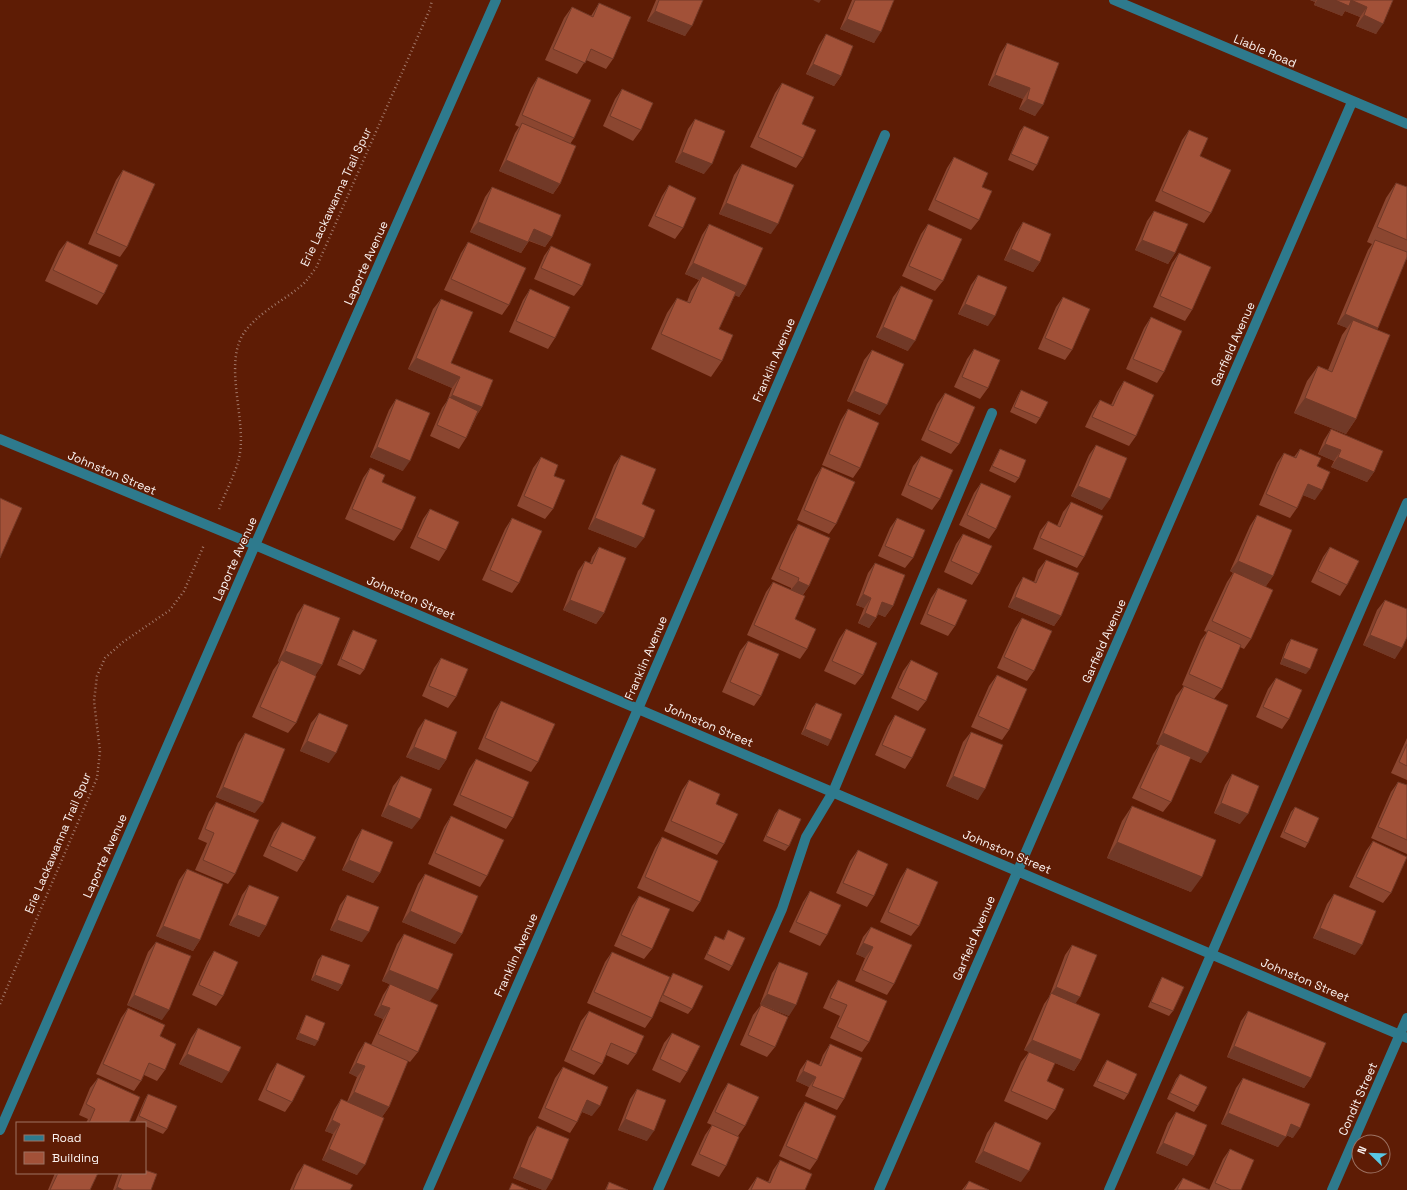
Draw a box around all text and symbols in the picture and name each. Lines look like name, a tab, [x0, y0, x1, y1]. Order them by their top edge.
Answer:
street label: Liable Road	[1231, 31, 1299, 71]
street label: Erie Lackawanna Trail Spur	[297, 124, 376, 269]
street label: Laporte Avenue	[340, 218, 392, 308]
street label: Garfield Avenue	[1207, 299, 1259, 389]
street label: Franklin Avenue	[749, 315, 799, 405]
street label: Johnston Street	[65, 447, 159, 499]
street label: Laporte Avenue	[209, 514, 261, 604]
street label: Johnston Street	[364, 572, 458, 624]
street label: Garfield Avenue	[1078, 596, 1130, 686]
street label: Franklin Avenue	[621, 613, 671, 703]
street label: Johnston Street	[662, 699, 756, 751]
street label: Erie Lackawanna Trail Spur	[21, 769, 95, 916]
street label: Laporte Avenue	[79, 811, 131, 901]
street label: Johnston Street	[960, 826, 1054, 878]
street label: Garfield Avenue	[949, 893, 999, 983]
street label: Franklin Avenue	[490, 911, 542, 999]
street label: Johnston Street	[1258, 954, 1352, 1006]
street label: Condit Street	[1335, 1060, 1381, 1138]
legend	[16, 1122, 146, 1174]
text: Road	[52, 1130, 81, 1146]
north arrow	[1351, 1134, 1391, 1174]
text: N	[1354, 1144, 1370, 1156]
text: Building	[52, 1150, 99, 1166]

